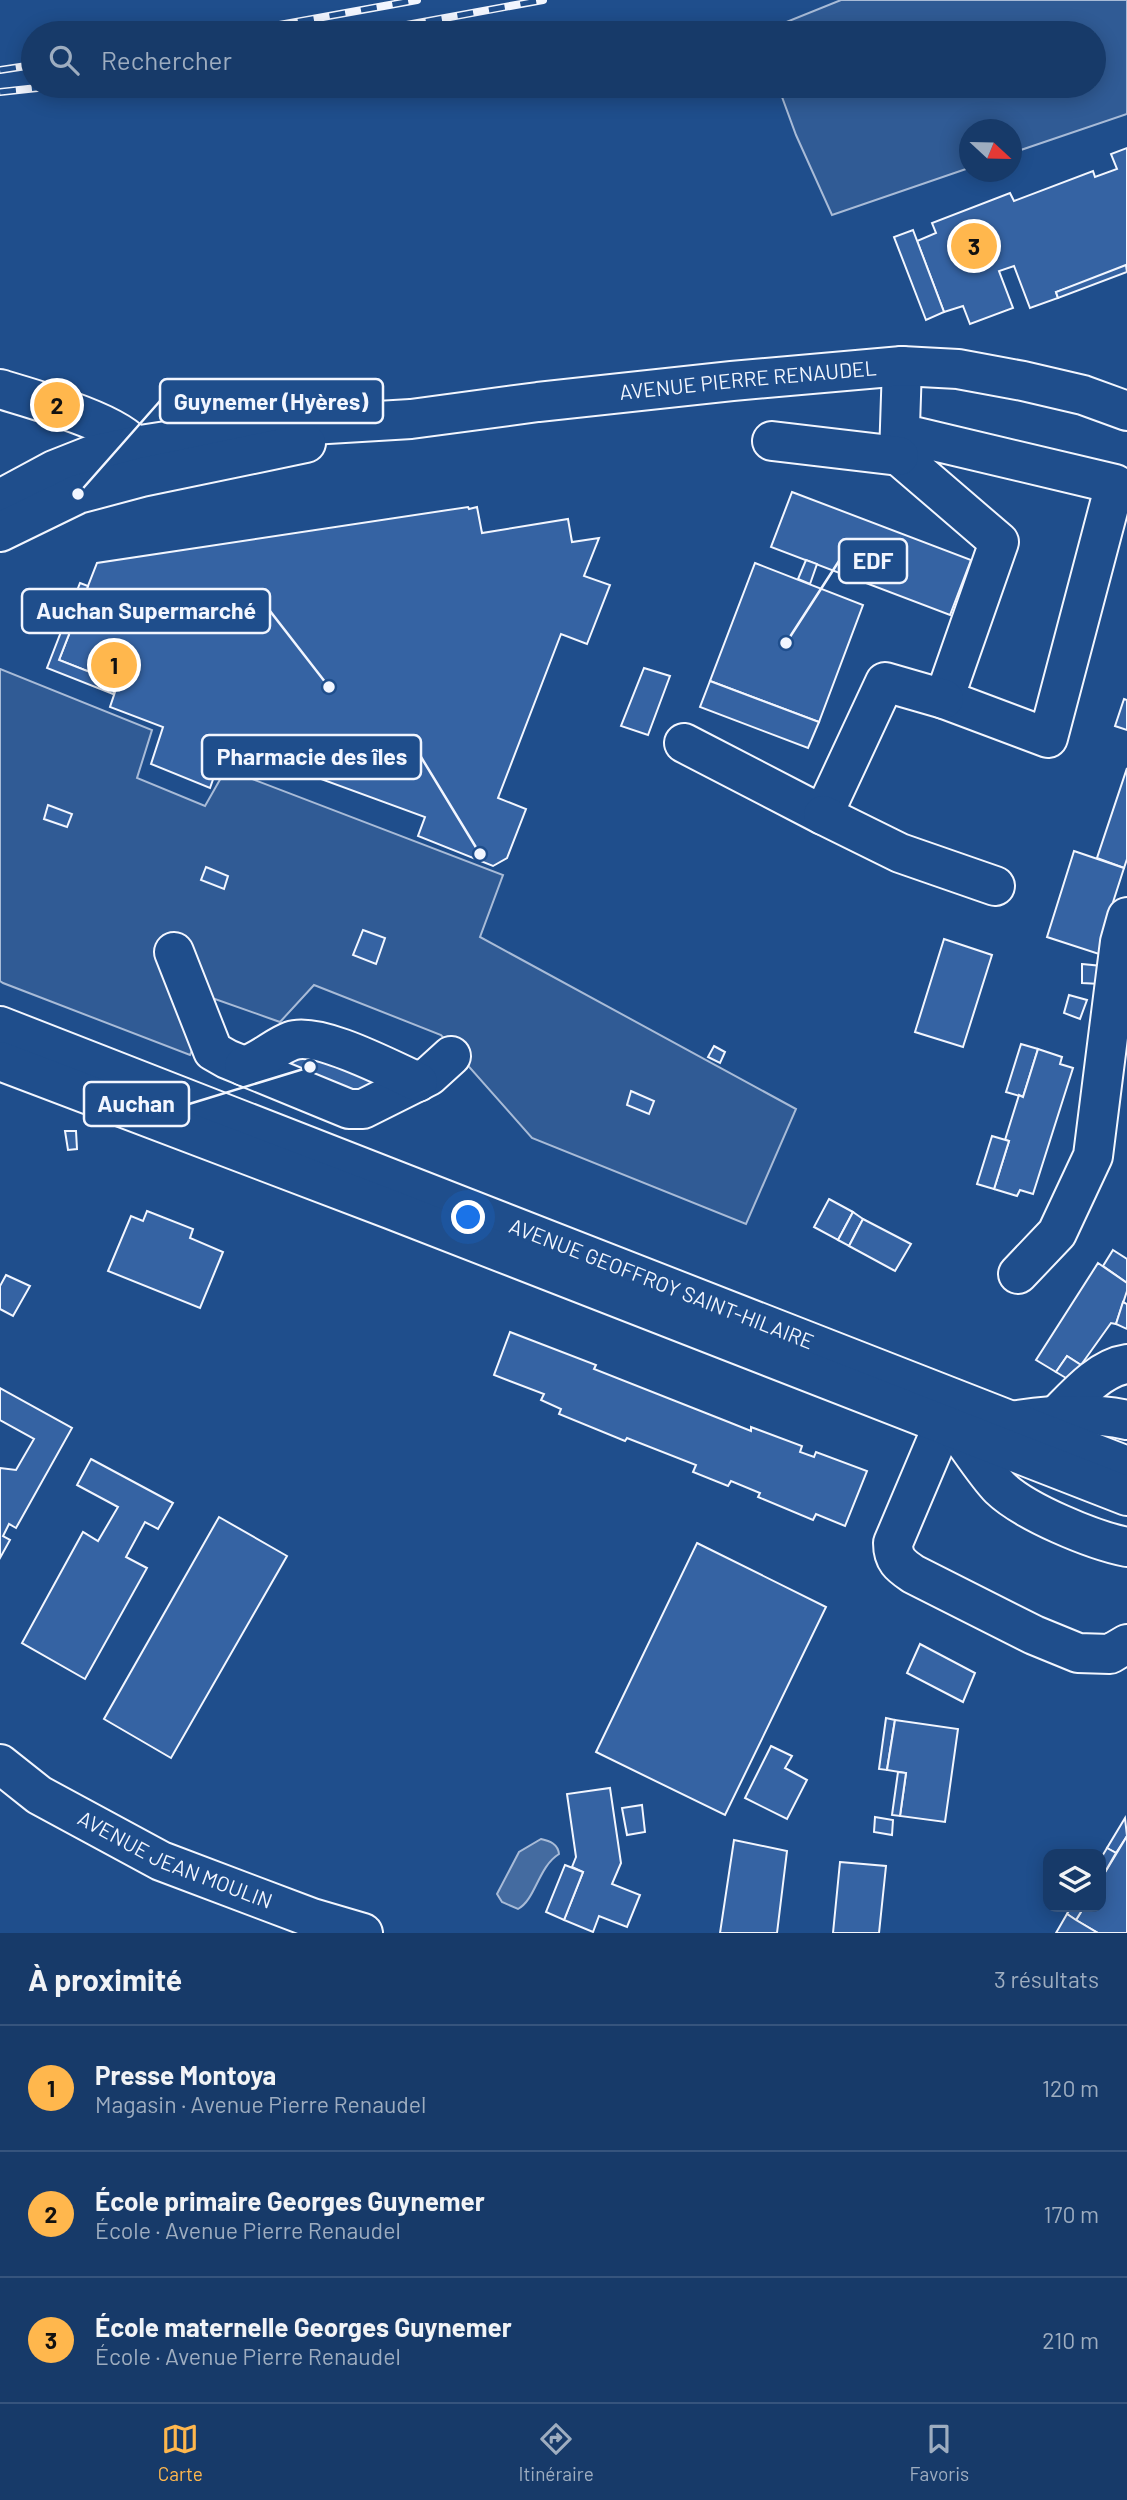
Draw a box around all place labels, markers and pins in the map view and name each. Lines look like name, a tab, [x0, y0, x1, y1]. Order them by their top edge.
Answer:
pin: 3	[951, 220, 997, 272]
pin: 2	[34, 379, 80, 431]
callout: Guynemer (Hyères)	[160, 379, 383, 423]
callout: EDF	[839, 539, 907, 583]
callout: Auchan Supermarché	[22, 589, 270, 633]
pin: 1	[91, 639, 137, 691]
callout: Pharmacie des îles	[202, 735, 421, 779]
callout: Auchan	[84, 1082, 189, 1126]

